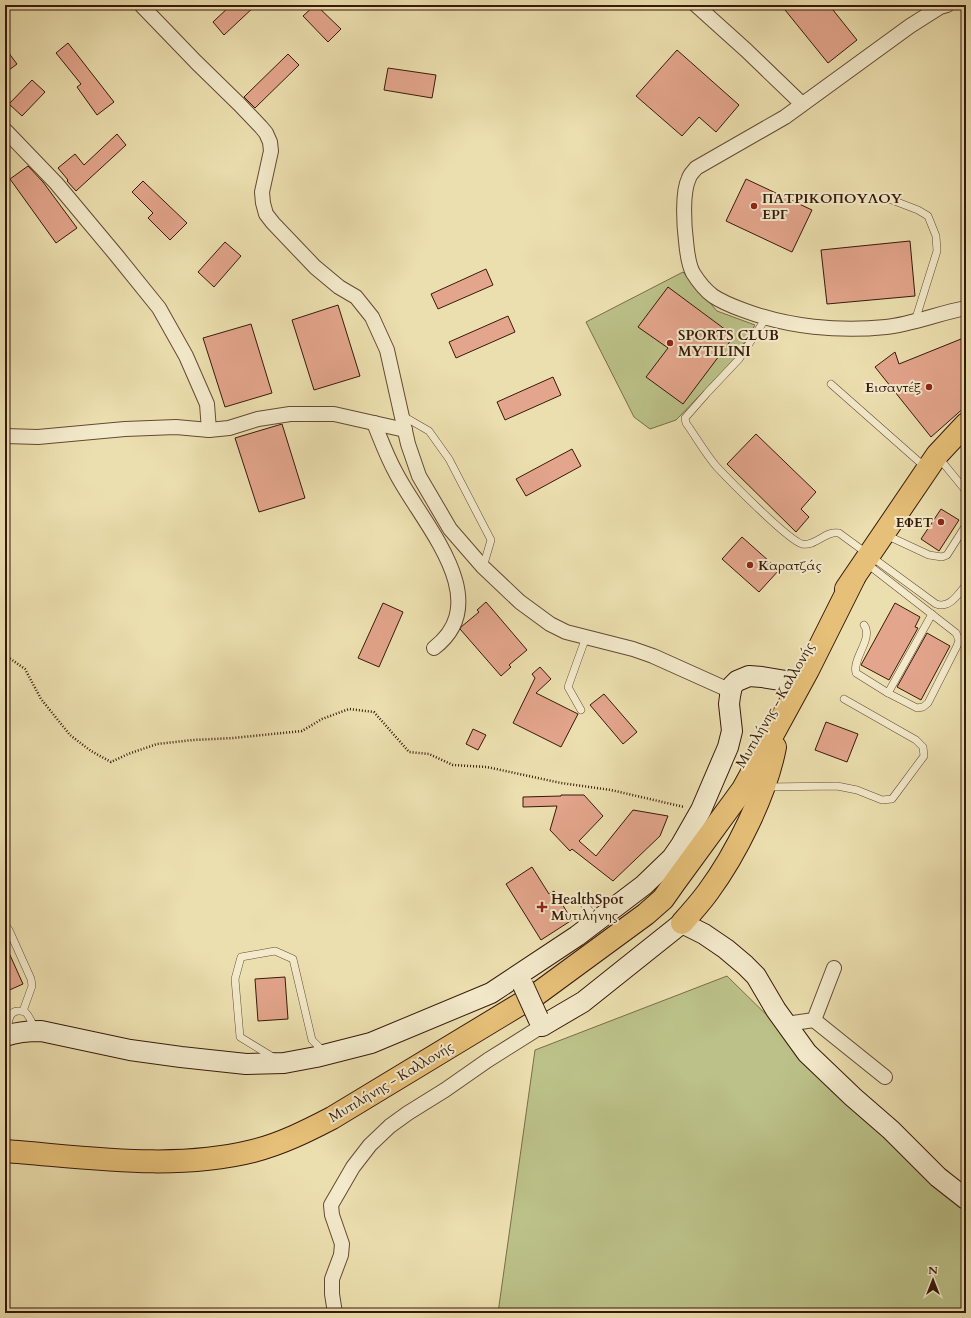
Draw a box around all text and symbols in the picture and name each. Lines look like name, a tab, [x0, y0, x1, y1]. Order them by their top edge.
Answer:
place label: ΠΑΤΡΙΚΟΠΟΥΛΟΥ ΕΡΓ	[762, 189, 903, 224]
marker: ΠΑΤΡΙΚΟΠΟΥΛΟΥ ΕΡΓ	[749, 201, 759, 211]
place label: SPORTS CLUB MYTILINI	[678, 326, 779, 361]
marker: SPORTS CLUB MYTILINI	[665, 338, 675, 348]
place label: Εισαντέξ	[865, 378, 921, 397]
marker: Εισαντέξ	[924, 382, 934, 392]
place label: ΕΦΕΤ	[895, 513, 933, 532]
marker: ΕΦΕΤ	[936, 517, 946, 527]
place label: Καρατζάς	[758, 556, 822, 575]
marker: Καρατζάς	[745, 560, 755, 570]
street label: Μυτιλήνης - Καλλονής	[731, 639, 819, 771]
place label: HealthSpot Μυτιλήνης	[551, 890, 624, 925]
marker: HealthSpot Μυτιλήνης	[536, 901, 548, 913]
street label: Μυτιλήνης - Καλλονής	[325, 1037, 457, 1127]
north arrow	[913, 1260, 953, 1300]
text: N	[928, 1263, 938, 1278]

